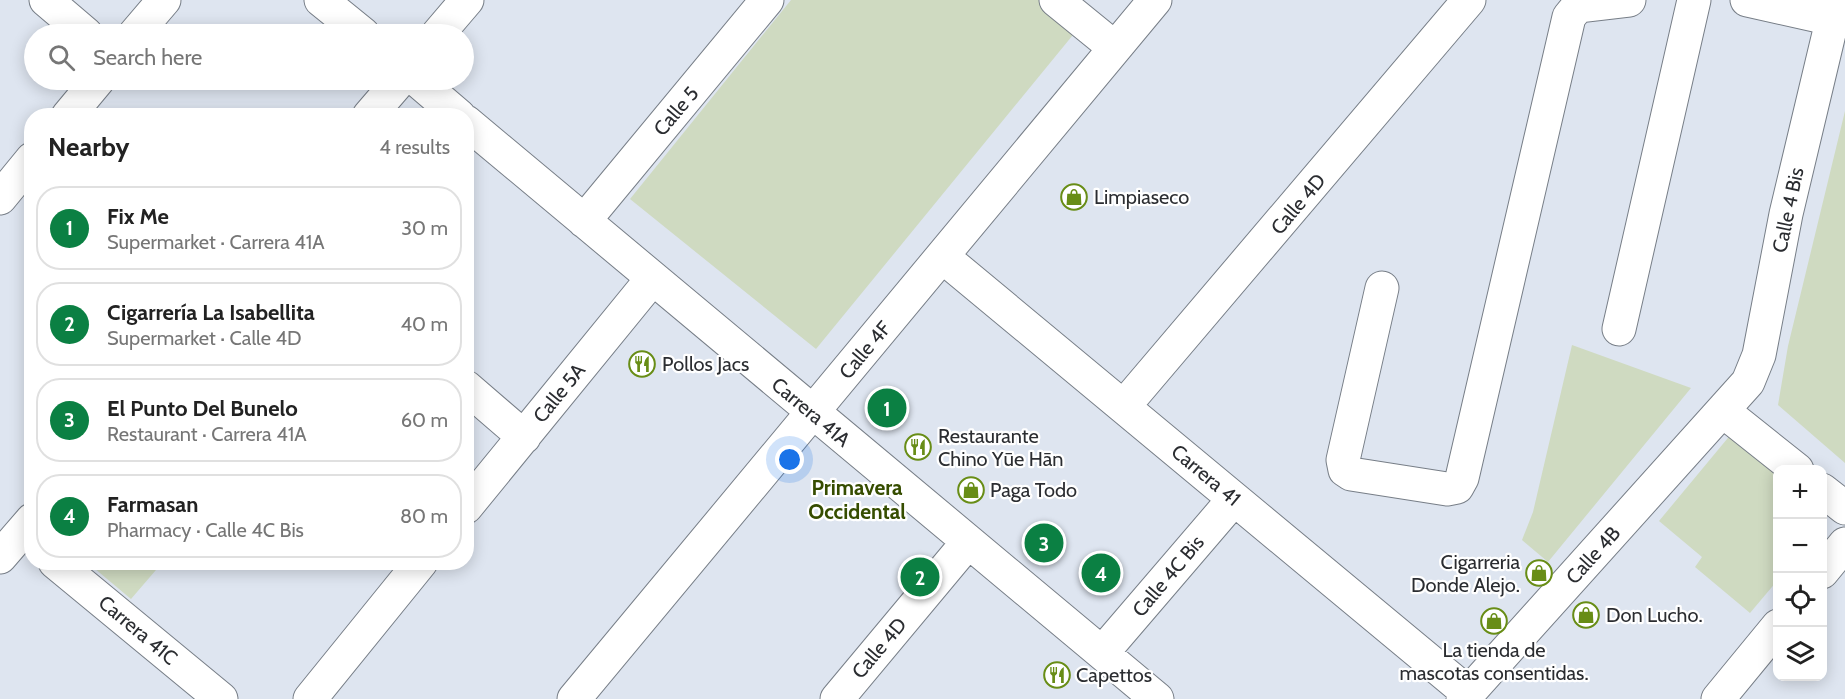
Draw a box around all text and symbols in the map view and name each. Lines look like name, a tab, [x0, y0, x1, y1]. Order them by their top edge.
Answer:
search box	[24, 24, 474, 90]
icon: search	[45, 41, 78, 74]
text: Search here	[93, 44, 202, 71]
street label: Calle 5	[649, 82, 703, 140]
text: Nearby	[48, 131, 129, 163]
text: 4 results	[379, 135, 450, 159]
street label: Calle 4 Bis	[1767, 165, 1809, 255]
street label: Calle 4D	[1266, 169, 1330, 239]
shop icon: Limpiaseco	[1059, 182, 1089, 212]
place label: Limpiaseco	[1094, 185, 1189, 209]
text: Fix Me	[107, 203, 169, 230]
text: 1	[66, 216, 73, 240]
text: 30 m	[401, 216, 448, 240]
text: Supermarket · Carrera 41A	[107, 230, 325, 254]
text: Cigarrería La Isabellita	[107, 299, 315, 326]
text: 2	[64, 312, 75, 336]
text: 40 m	[400, 312, 448, 336]
street label: Calle 4F	[834, 316, 896, 384]
text: Supermarket · Calle 4D	[107, 326, 302, 350]
restaurant icon: Pollos Jacs	[627, 349, 657, 379]
place label: Pollos Jacs	[662, 352, 749, 376]
street label: Calle 5A	[528, 358, 591, 427]
street label: Carrera 41A	[767, 372, 856, 452]
pin: 1	[868, 386, 906, 430]
text: El Punto Del Bunelo	[107, 395, 298, 422]
text: 3	[64, 408, 75, 432]
text: 60 m	[401, 408, 448, 432]
text: Restaurant · Carrera 41A	[107, 422, 307, 446]
place label: Restaurante Chino Yūe Hān	[938, 424, 1064, 471]
restaurant icon: Restaurante Chino Yūe Hān	[903, 432, 933, 462]
street label: Carrera 41	[1167, 439, 1245, 511]
your location	[775, 445, 804, 474]
map controls	[1773, 465, 1827, 681]
button: +	[1773, 465, 1827, 519]
district label: Primavera Occidental	[808, 475, 906, 524]
shop icon: Paga Todo	[956, 475, 986, 505]
place label: Paga Todo	[990, 478, 1077, 502]
text: Farmasan	[107, 491, 198, 518]
text: 4	[63, 504, 76, 528]
text: 80 m	[400, 504, 448, 528]
text: Pharmacy · Calle 4C Bis	[107, 518, 304, 542]
button: −	[1773, 519, 1827, 573]
pin: 3	[1024, 520, 1064, 566]
street label: Calle 4B	[1561, 521, 1625, 589]
street label: Calle 4C Bis	[1127, 530, 1209, 622]
pin: 4	[1082, 550, 1120, 596]
place label: Cigarreria Donde Alejo.	[1411, 550, 1520, 597]
pin: 2	[900, 554, 940, 600]
shop icon: Cigarreria Donde Alejo.	[1524, 558, 1554, 588]
button: locate	[1773, 573, 1827, 627]
street label: Carrera 41C	[94, 590, 182, 670]
shop icon: Don Lucho.	[1571, 600, 1601, 630]
place label: Don Lucho.	[1606, 603, 1703, 627]
shop icon: La tienda de mascotas consentidas.	[1479, 606, 1509, 636]
street label: Calle 4D	[847, 613, 911, 683]
button: layers	[1773, 627, 1827, 681]
place label: La tienda de mascotas consentidas.	[1399, 638, 1589, 685]
restaurant icon: Capettos	[1042, 660, 1072, 690]
place label: Capettos	[1076, 663, 1152, 687]

